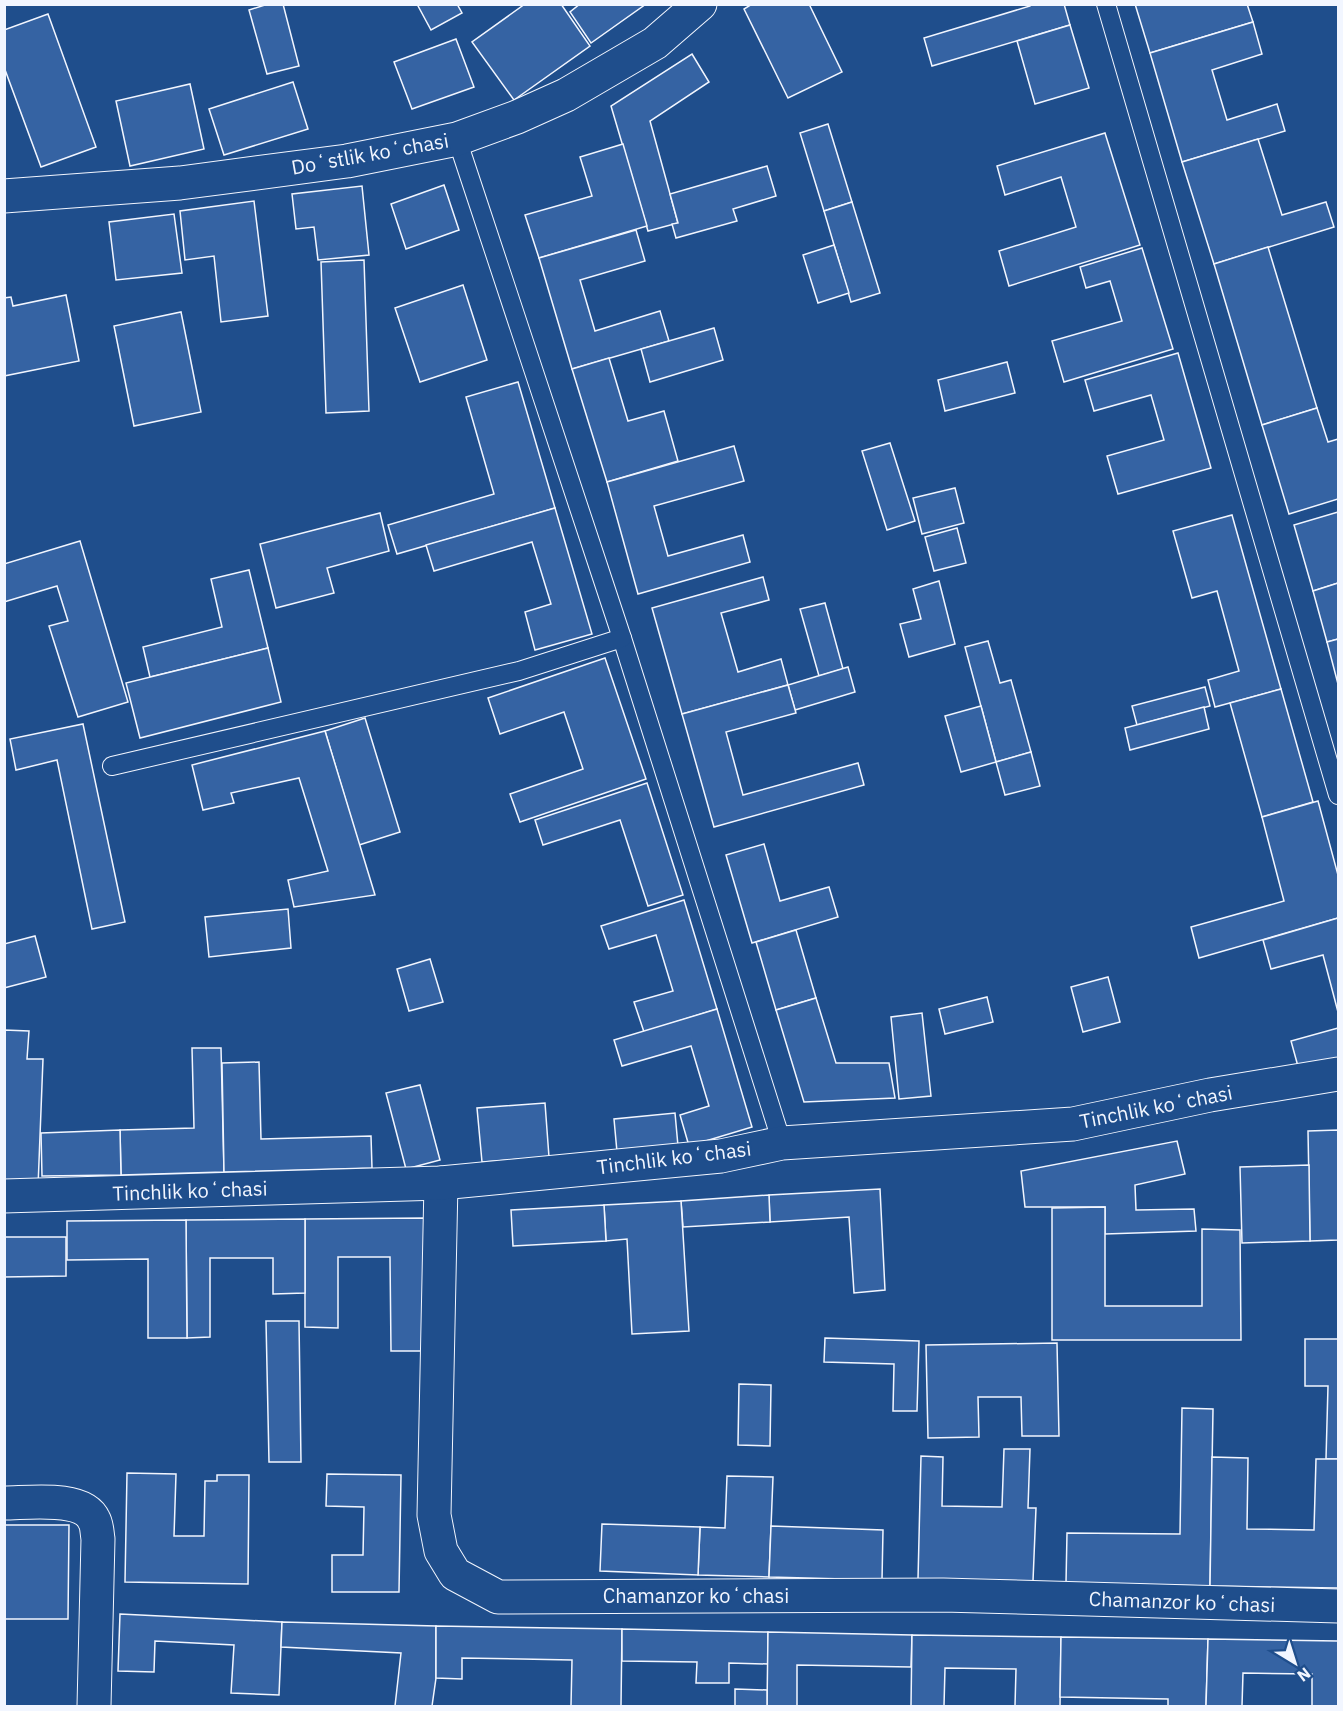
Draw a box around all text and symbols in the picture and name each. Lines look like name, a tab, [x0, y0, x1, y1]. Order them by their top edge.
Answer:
street label: Doʻstlik koʻchasi	[289, 126, 451, 181]
street label: Tinchlik koʻchasi	[1077, 1078, 1235, 1135]
street label: Tinchlik koʻchasi	[595, 1135, 753, 1180]
street label: Tinchlik koʻchasi	[112, 1174, 268, 1207]
street label: Chamanzor koʻchasi	[603, 1582, 789, 1609]
street label: Chamanzor koʻchasi	[1088, 1585, 1276, 1618]
north arrow	[1265, 1633, 1325, 1693]
text: N	[1294, 1663, 1315, 1686]

